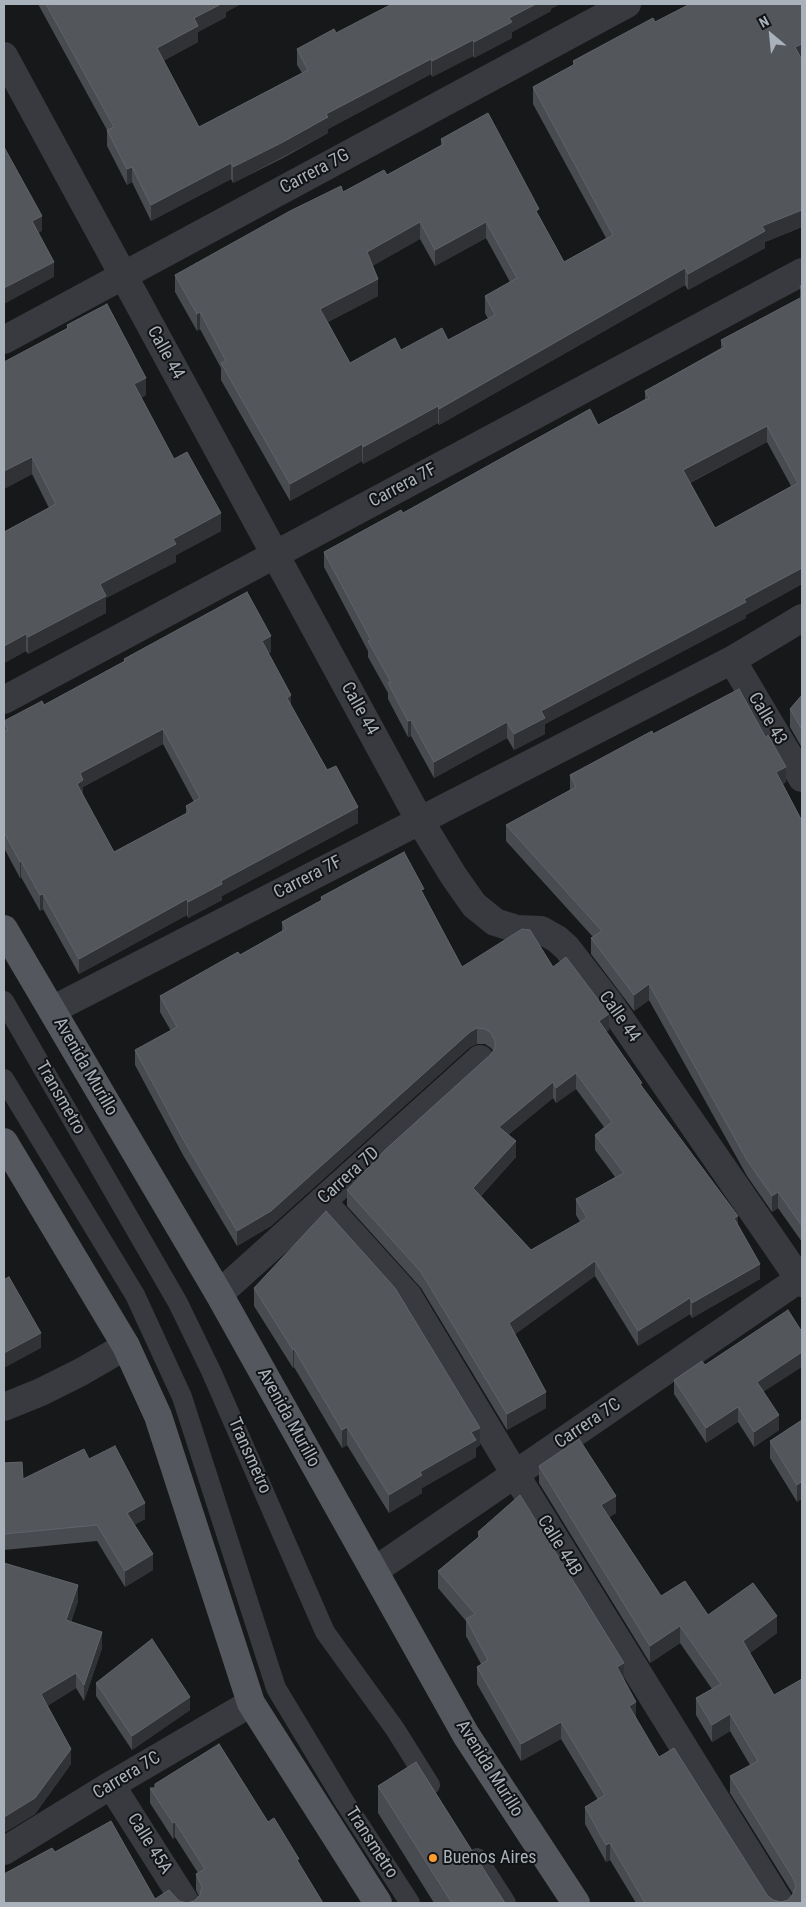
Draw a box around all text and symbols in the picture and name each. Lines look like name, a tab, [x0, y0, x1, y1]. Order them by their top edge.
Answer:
north arrow	[746, 10, 796, 60]
text: N	[756, 13, 771, 31]
street label: Carrera 7G	[277, 145, 353, 199]
street label: Calle 44	[142, 323, 188, 383]
street label: Carrera 7F	[365, 459, 441, 513]
street label: Calle 44	[336, 679, 382, 739]
street label: Calle 43	[743, 689, 791, 749]
street label: Carrera 7F	[270, 852, 346, 904]
street label: Calle 44	[594, 987, 644, 1047]
street label: Avenida Murillo	[48, 1014, 122, 1120]
street label: Transmetro	[30, 1058, 90, 1138]
street label: Carrera 7D	[314, 1143, 384, 1209]
street label: Avenida Murillo	[252, 1365, 324, 1471]
street label: Carrera 7C	[551, 1394, 625, 1454]
street label: Transmetro	[223, 1415, 275, 1497]
street label: Calle 44B	[532, 1512, 586, 1580]
street label: Avenida Murillo	[451, 1717, 527, 1821]
street label: Carrera 7C	[89, 1747, 165, 1805]
street label: Transmetro	[340, 1803, 402, 1883]
street label: Calle 45A	[122, 1810, 176, 1878]
place label: Buenos Aires	[443, 1847, 537, 1869]
marker: Buenos Aires	[427, 1852, 439, 1864]

